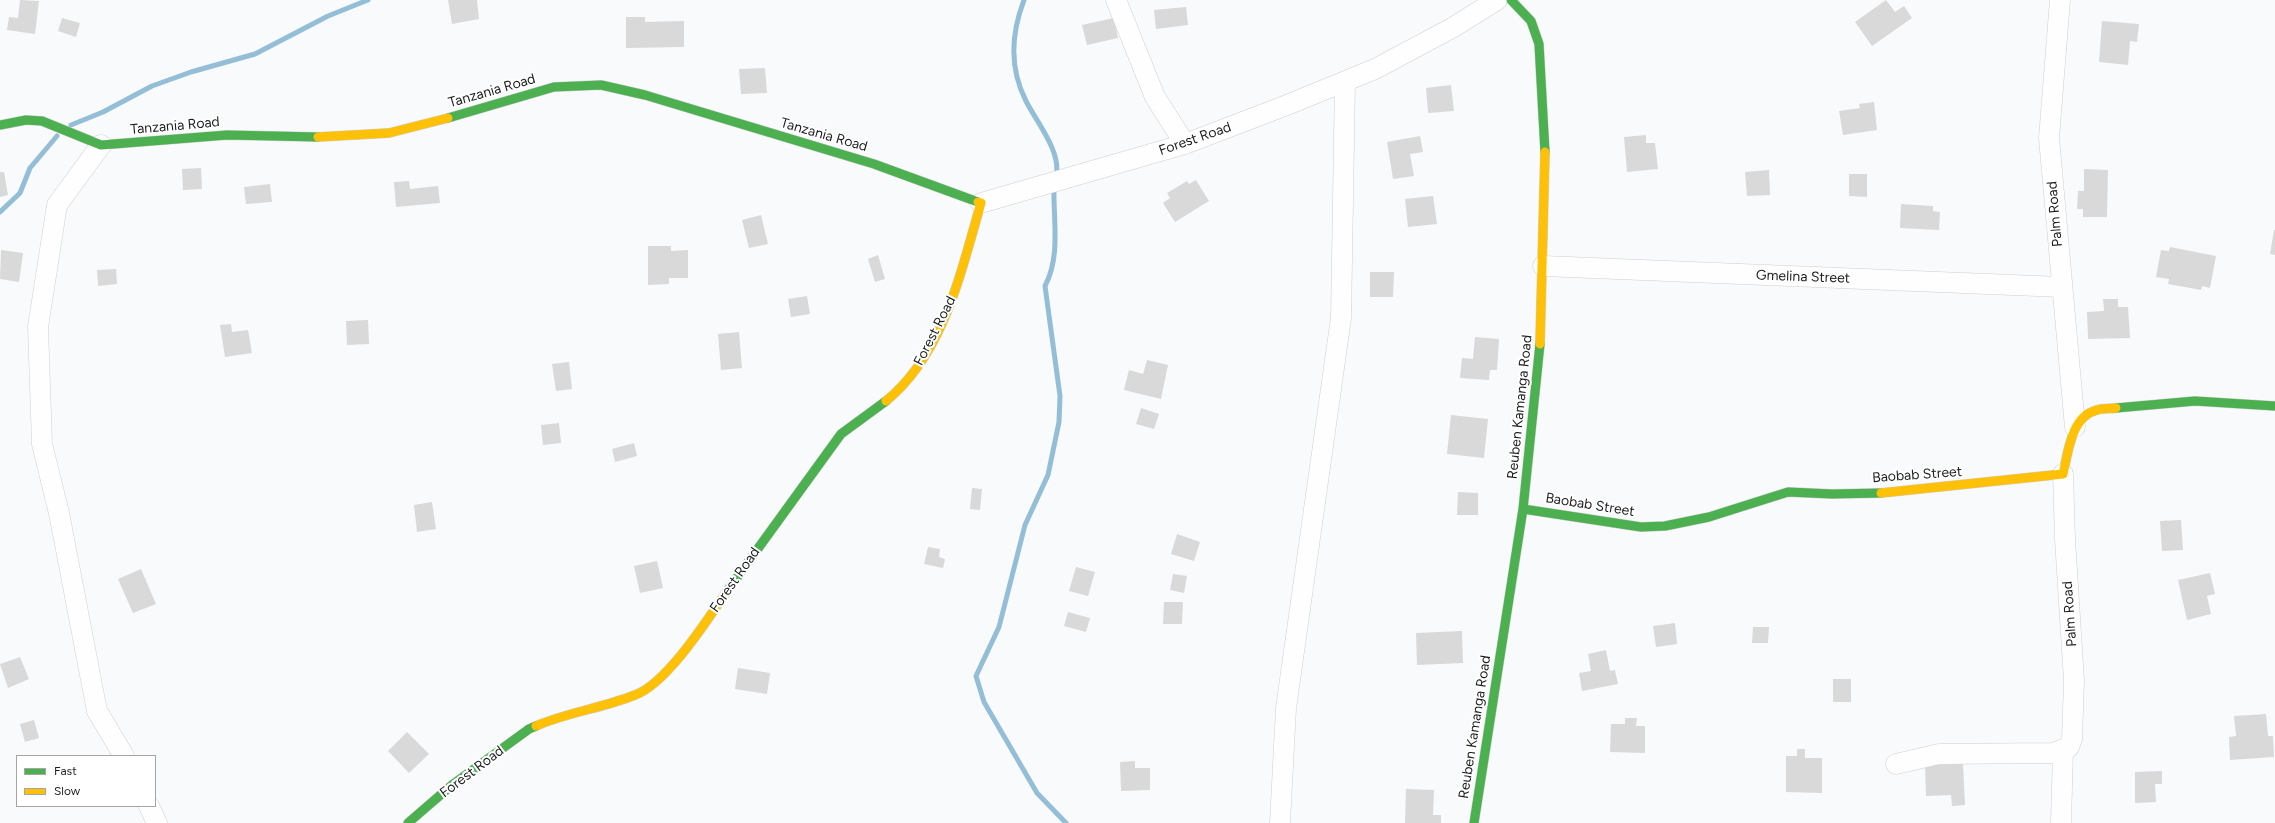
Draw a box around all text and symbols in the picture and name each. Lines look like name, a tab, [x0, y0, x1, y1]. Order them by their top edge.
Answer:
street label: Tanzania Road	[447, 71, 537, 111]
street label: Tanzania Road	[130, 114, 220, 138]
street label: Tanzania Road	[779, 115, 869, 155]
street label: Forest Road	[1157, 119, 1233, 159]
street label: Palm Road	[2044, 181, 2066, 247]
street label: Gmelina Street	[1756, 267, 1850, 287]
street label: Forest Road	[910, 294, 960, 368]
street label: Reuben Kamanga Road	[1504, 334, 1536, 480]
street label: Baobab Street	[1872, 463, 1962, 487]
street label: Baobab Street	[1544, 490, 1636, 520]
street label: Forest Road	[706, 544, 764, 616]
street label: Palm Road	[2059, 581, 2081, 647]
street label: Reuben Kamanga Road	[1455, 654, 1495, 800]
street label: Forest Road	[437, 743, 507, 801]
legend	[16, 755, 156, 807]
text: Fast	[54, 764, 77, 778]
text: Slow	[54, 784, 80, 798]

